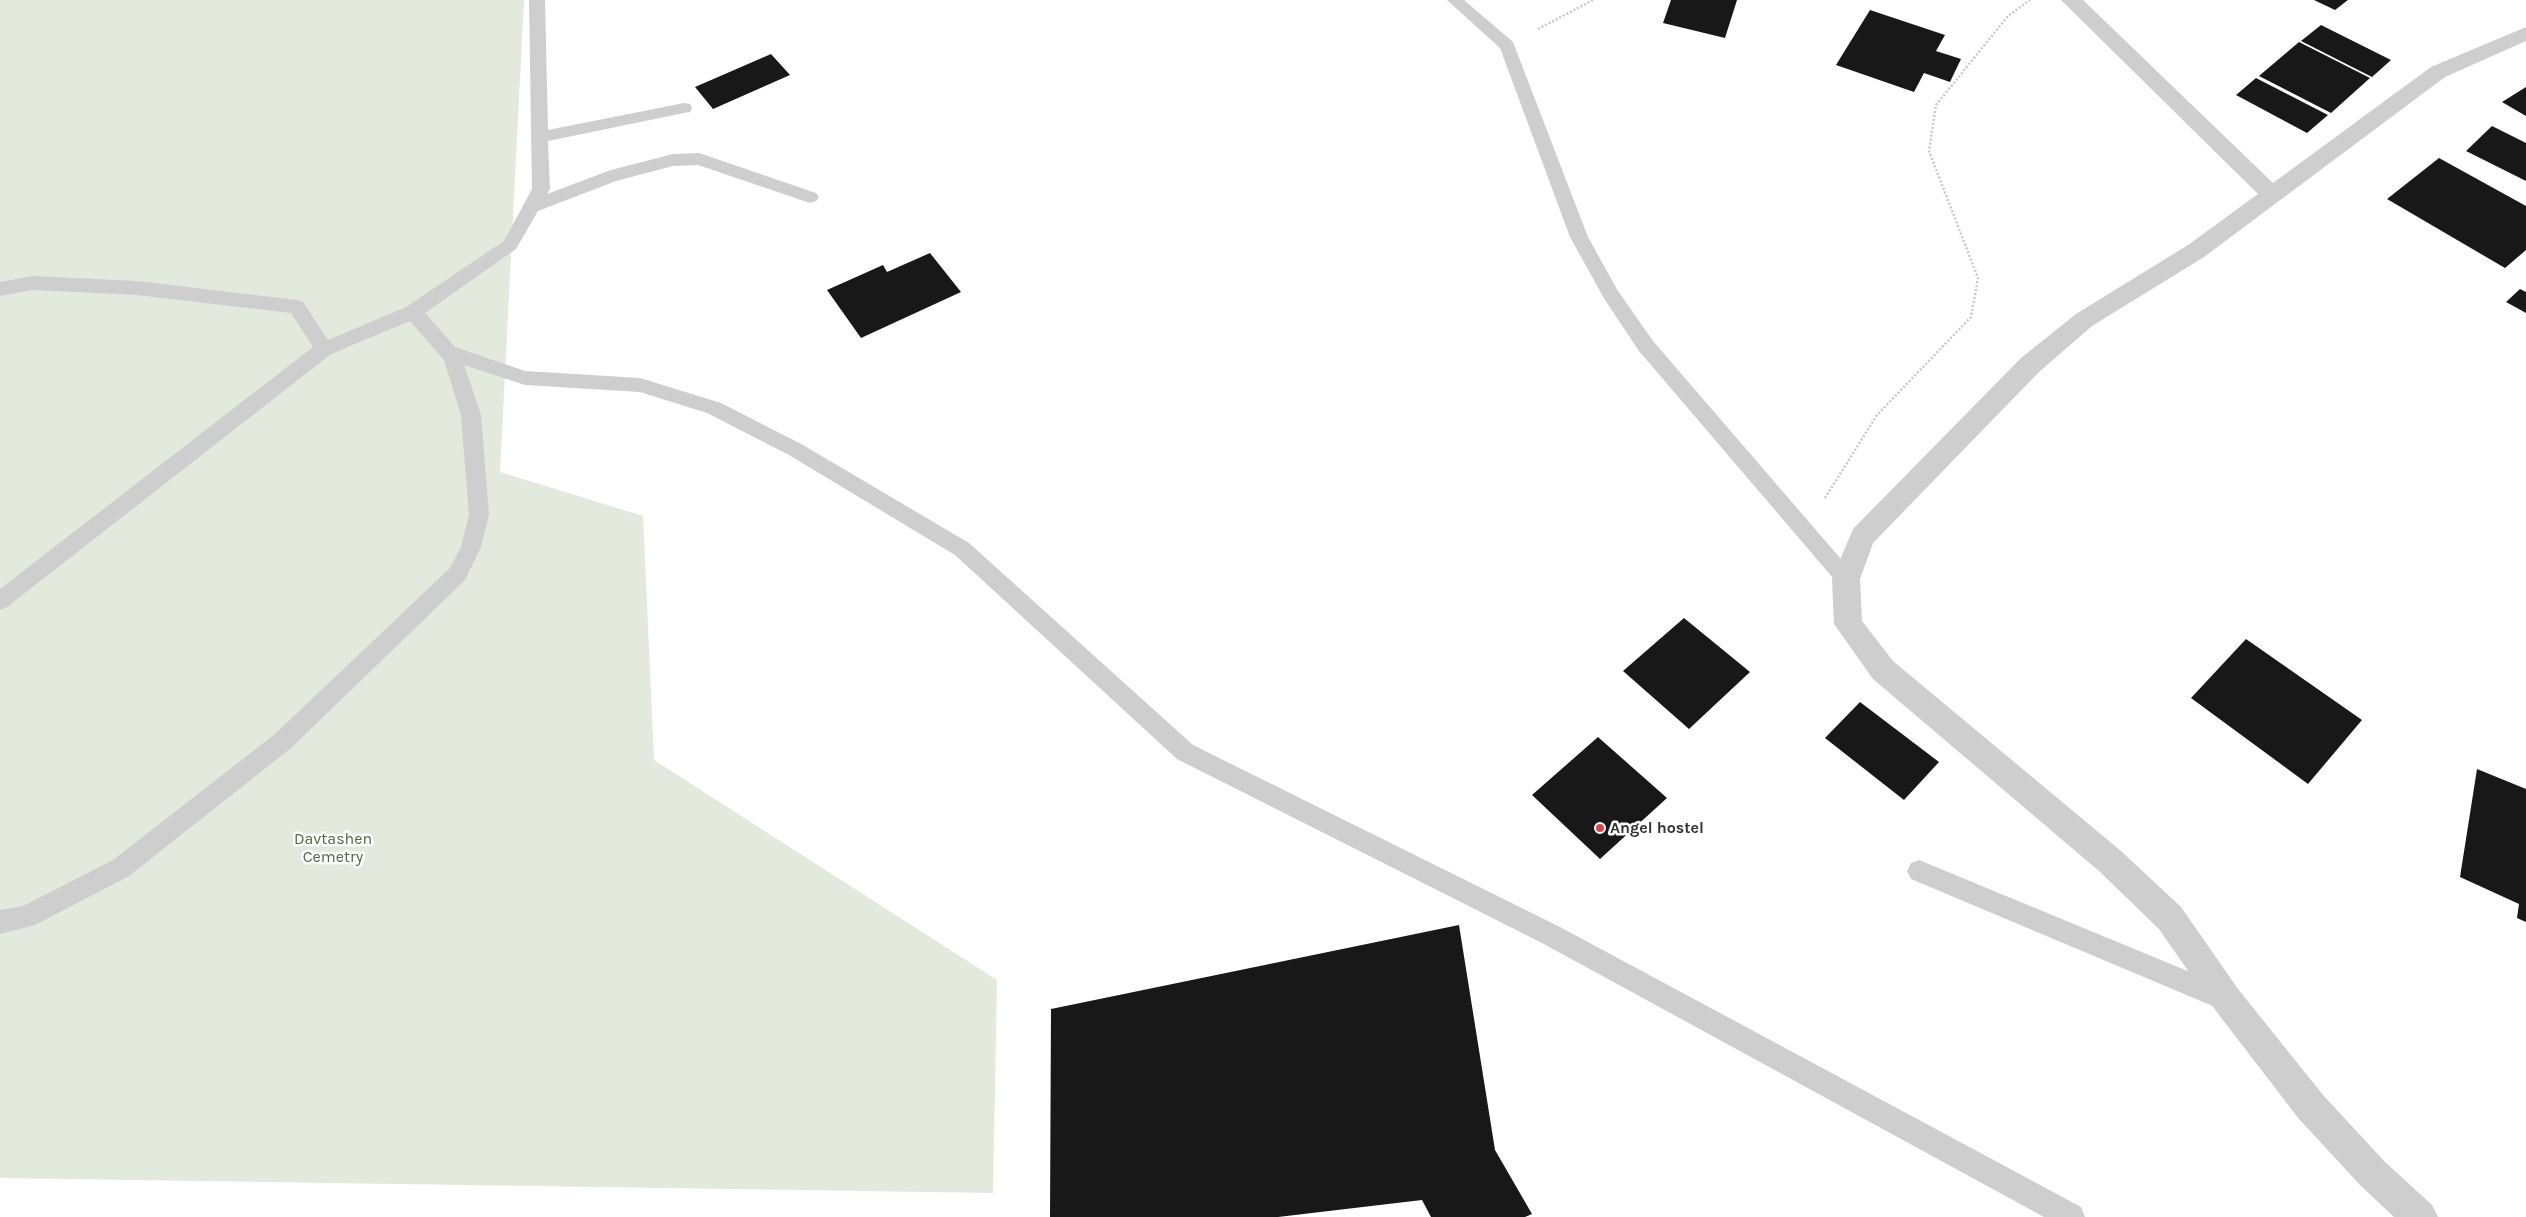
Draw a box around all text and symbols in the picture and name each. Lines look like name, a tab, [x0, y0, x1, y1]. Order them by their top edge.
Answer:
place label: Angel hostel	[1610, 818, 1704, 838]
marker: Angel hostel	[1594, 822, 1606, 834]
park label: Davtashen Cemetry	[294, 829, 372, 867]

